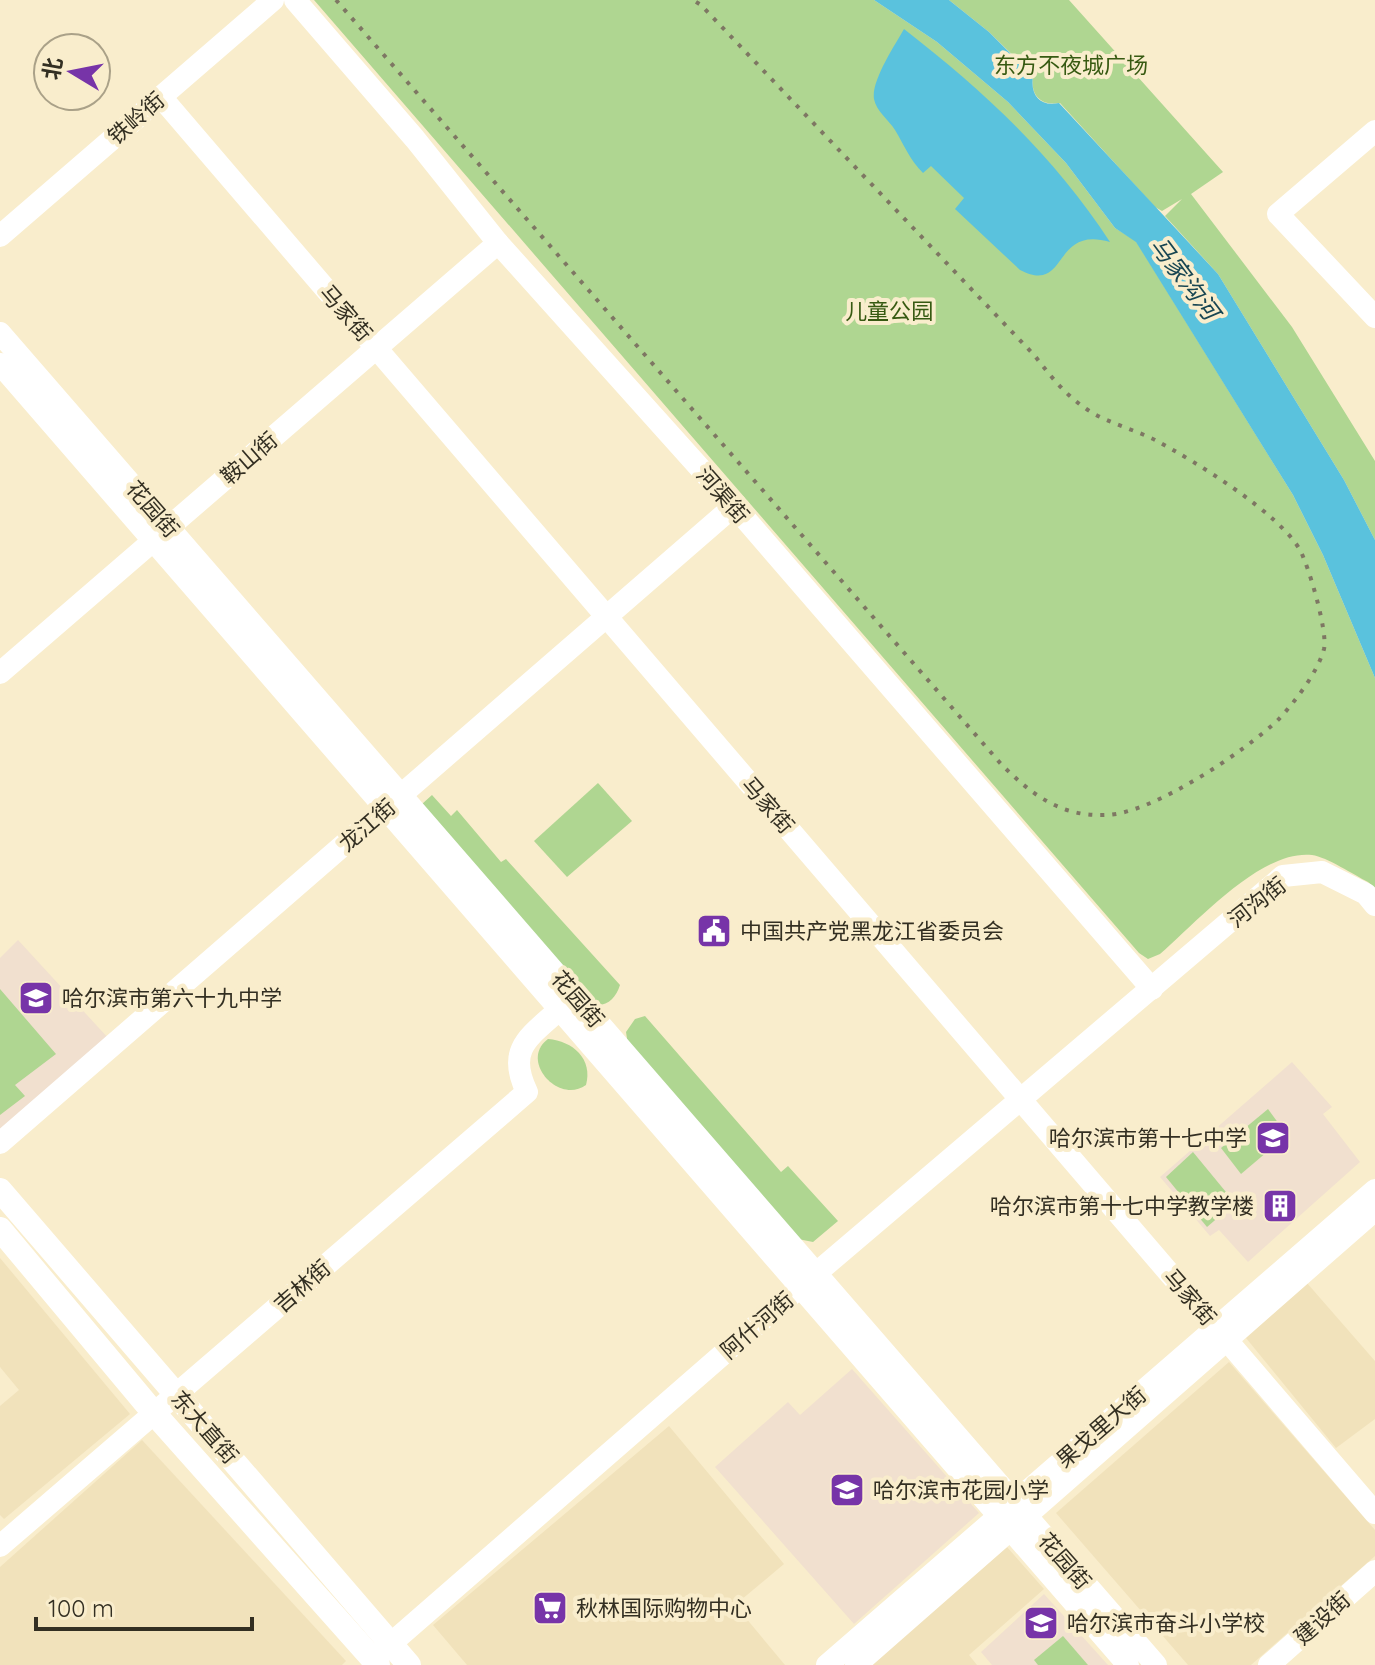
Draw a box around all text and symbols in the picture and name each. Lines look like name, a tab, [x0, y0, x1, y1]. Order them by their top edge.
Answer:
north arrow	[32, 32, 112, 112]
park label: 东方不夜城广场	[994, 51, 1148, 79]
text: 北	[37, 55, 68, 82]
street label: 铁岭街	[102, 86, 170, 150]
water label: 马家沟河	[1144, 231, 1228, 329]
street label: 马家街	[314, 279, 378, 347]
park label: 儿童公园	[845, 297, 933, 325]
street label: 鞍山街	[215, 426, 283, 490]
street label: 河渠街	[691, 461, 755, 529]
street label: 花园街	[121, 475, 185, 543]
street label: 马家街	[736, 771, 800, 839]
street label: 龙江街	[333, 793, 401, 857]
street label: 河沟街	[1222, 871, 1292, 933]
public building icon: 中国共产党黑龙江省委员会	[695, 912, 733, 950]
place label: 中国共产党黑龙江省委员会	[740, 917, 1004, 945]
street label: 花园街	[546, 965, 610, 1033]
school or university icon: 哈尔滨市第六十九中学	[17, 979, 55, 1017]
place label: 哈尔滨市第六十九中学	[62, 984, 282, 1012]
school or university icon: 哈尔滨市第十七中学	[1254, 1119, 1292, 1157]
place label: 哈尔滨市第十七中学	[1049, 1124, 1247, 1152]
building icon: 哈尔滨市第十七中学教学楼	[1261, 1187, 1299, 1225]
place label: 哈尔滨市第十七中学教学楼	[990, 1192, 1254, 1220]
street label: 吉林街	[268, 1254, 336, 1318]
street label: 马家街	[1158, 1263, 1222, 1331]
street label: 阿什河街	[715, 1286, 799, 1364]
street label: 果戈里大街	[1050, 1380, 1152, 1474]
street label: 东大直街	[166, 1385, 244, 1469]
school or university icon: 哈尔滨市花园小学	[828, 1471, 866, 1509]
place label: 哈尔滨市花园小学	[873, 1476, 1049, 1504]
street label: 花园街	[1033, 1527, 1097, 1595]
scale bar	[36, 1581, 252, 1631]
street label: 建设街	[1288, 1586, 1356, 1650]
supermarket icon: 秋林国际购物中心	[531, 1589, 569, 1627]
text: 100 m	[48, 1593, 114, 1623]
place label: 秋林国际购物中心	[576, 1594, 752, 1622]
school or university icon: 哈尔滨市奋斗小学校	[1022, 1604, 1060, 1642]
place label: 哈尔滨市奋斗小学校	[1067, 1609, 1265, 1637]

